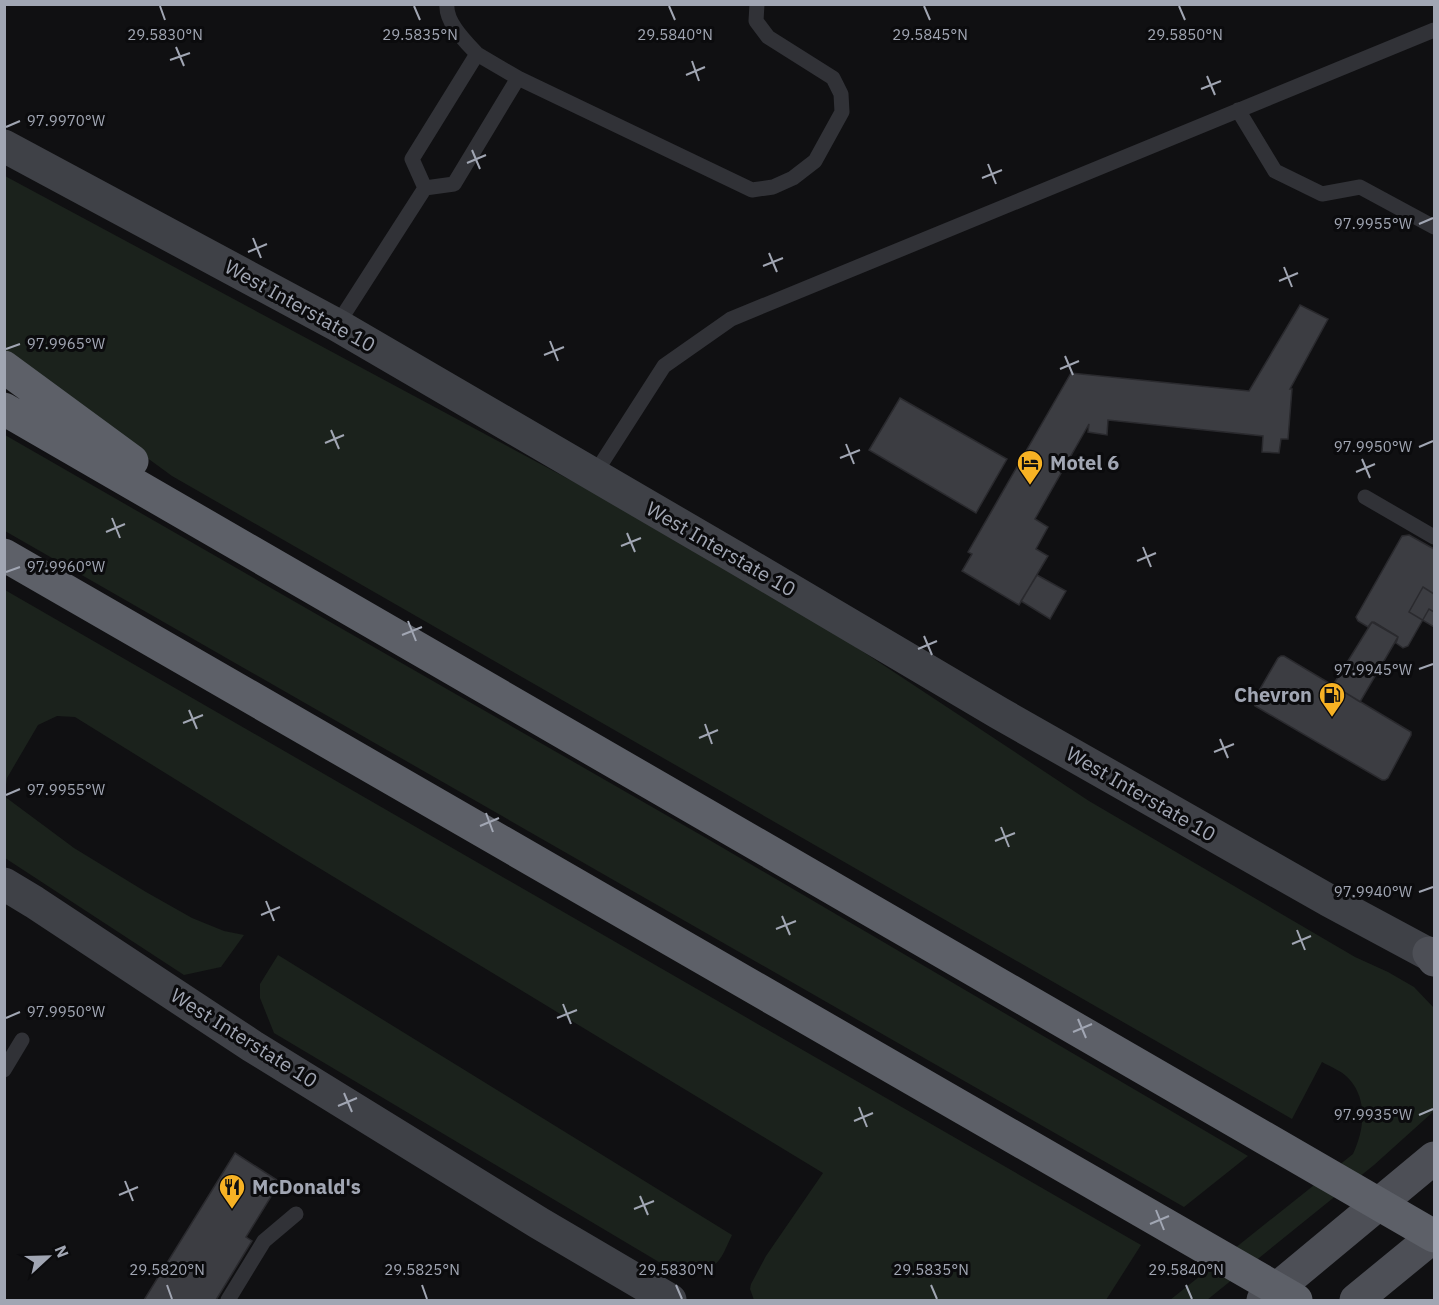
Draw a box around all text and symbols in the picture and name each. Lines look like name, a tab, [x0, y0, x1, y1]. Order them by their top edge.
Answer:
text: 29.5830°N	[127, 25, 203, 44]
text: 29.5835°N	[382, 25, 458, 44]
text: 29.5840°N	[637, 25, 713, 44]
text: 29.5845°N	[892, 25, 968, 44]
text: 29.5850°N	[1147, 25, 1223, 44]
text: 97.9970°W	[27, 111, 106, 130]
text: 97.9955°W	[1334, 214, 1413, 233]
street label: West Interstate 10	[220, 253, 380, 358]
text: 97.9965°W	[27, 334, 106, 353]
text: 97.9950°W	[1334, 437, 1413, 456]
hotel icon: Motel 6	[1015, 448, 1045, 486]
place label: Motel 6	[1050, 449, 1119, 476]
street label: West Interstate 10	[642, 495, 801, 602]
text: 97.9960°W	[27, 557, 106, 576]
text: 97.9945°W	[1334, 660, 1413, 679]
fuel station icon: Chevron	[1317, 680, 1347, 718]
place label: Chevron	[1234, 681, 1312, 708]
street label: West Interstate 10	[1062, 740, 1221, 847]
text: 97.9955°W	[27, 780, 106, 799]
text: 97.9940°W	[1334, 882, 1413, 901]
street label: West Interstate 10	[166, 982, 323, 1094]
text: 97.9950°W	[27, 1002, 106, 1021]
text: 97.9935°W	[1334, 1105, 1413, 1124]
restaurant icon: McDonald's	[217, 1172, 247, 1210]
place label: McDonald's	[252, 1173, 361, 1200]
north arrow	[18, 1227, 78, 1287]
text: N	[50, 1242, 73, 1261]
text: 29.5820°N	[129, 1260, 205, 1279]
text: 29.5825°N	[384, 1260, 460, 1279]
text: 29.5830°N	[638, 1260, 714, 1279]
text: 29.5835°N	[893, 1260, 969, 1279]
text: 29.5840°N	[1148, 1260, 1224, 1279]

